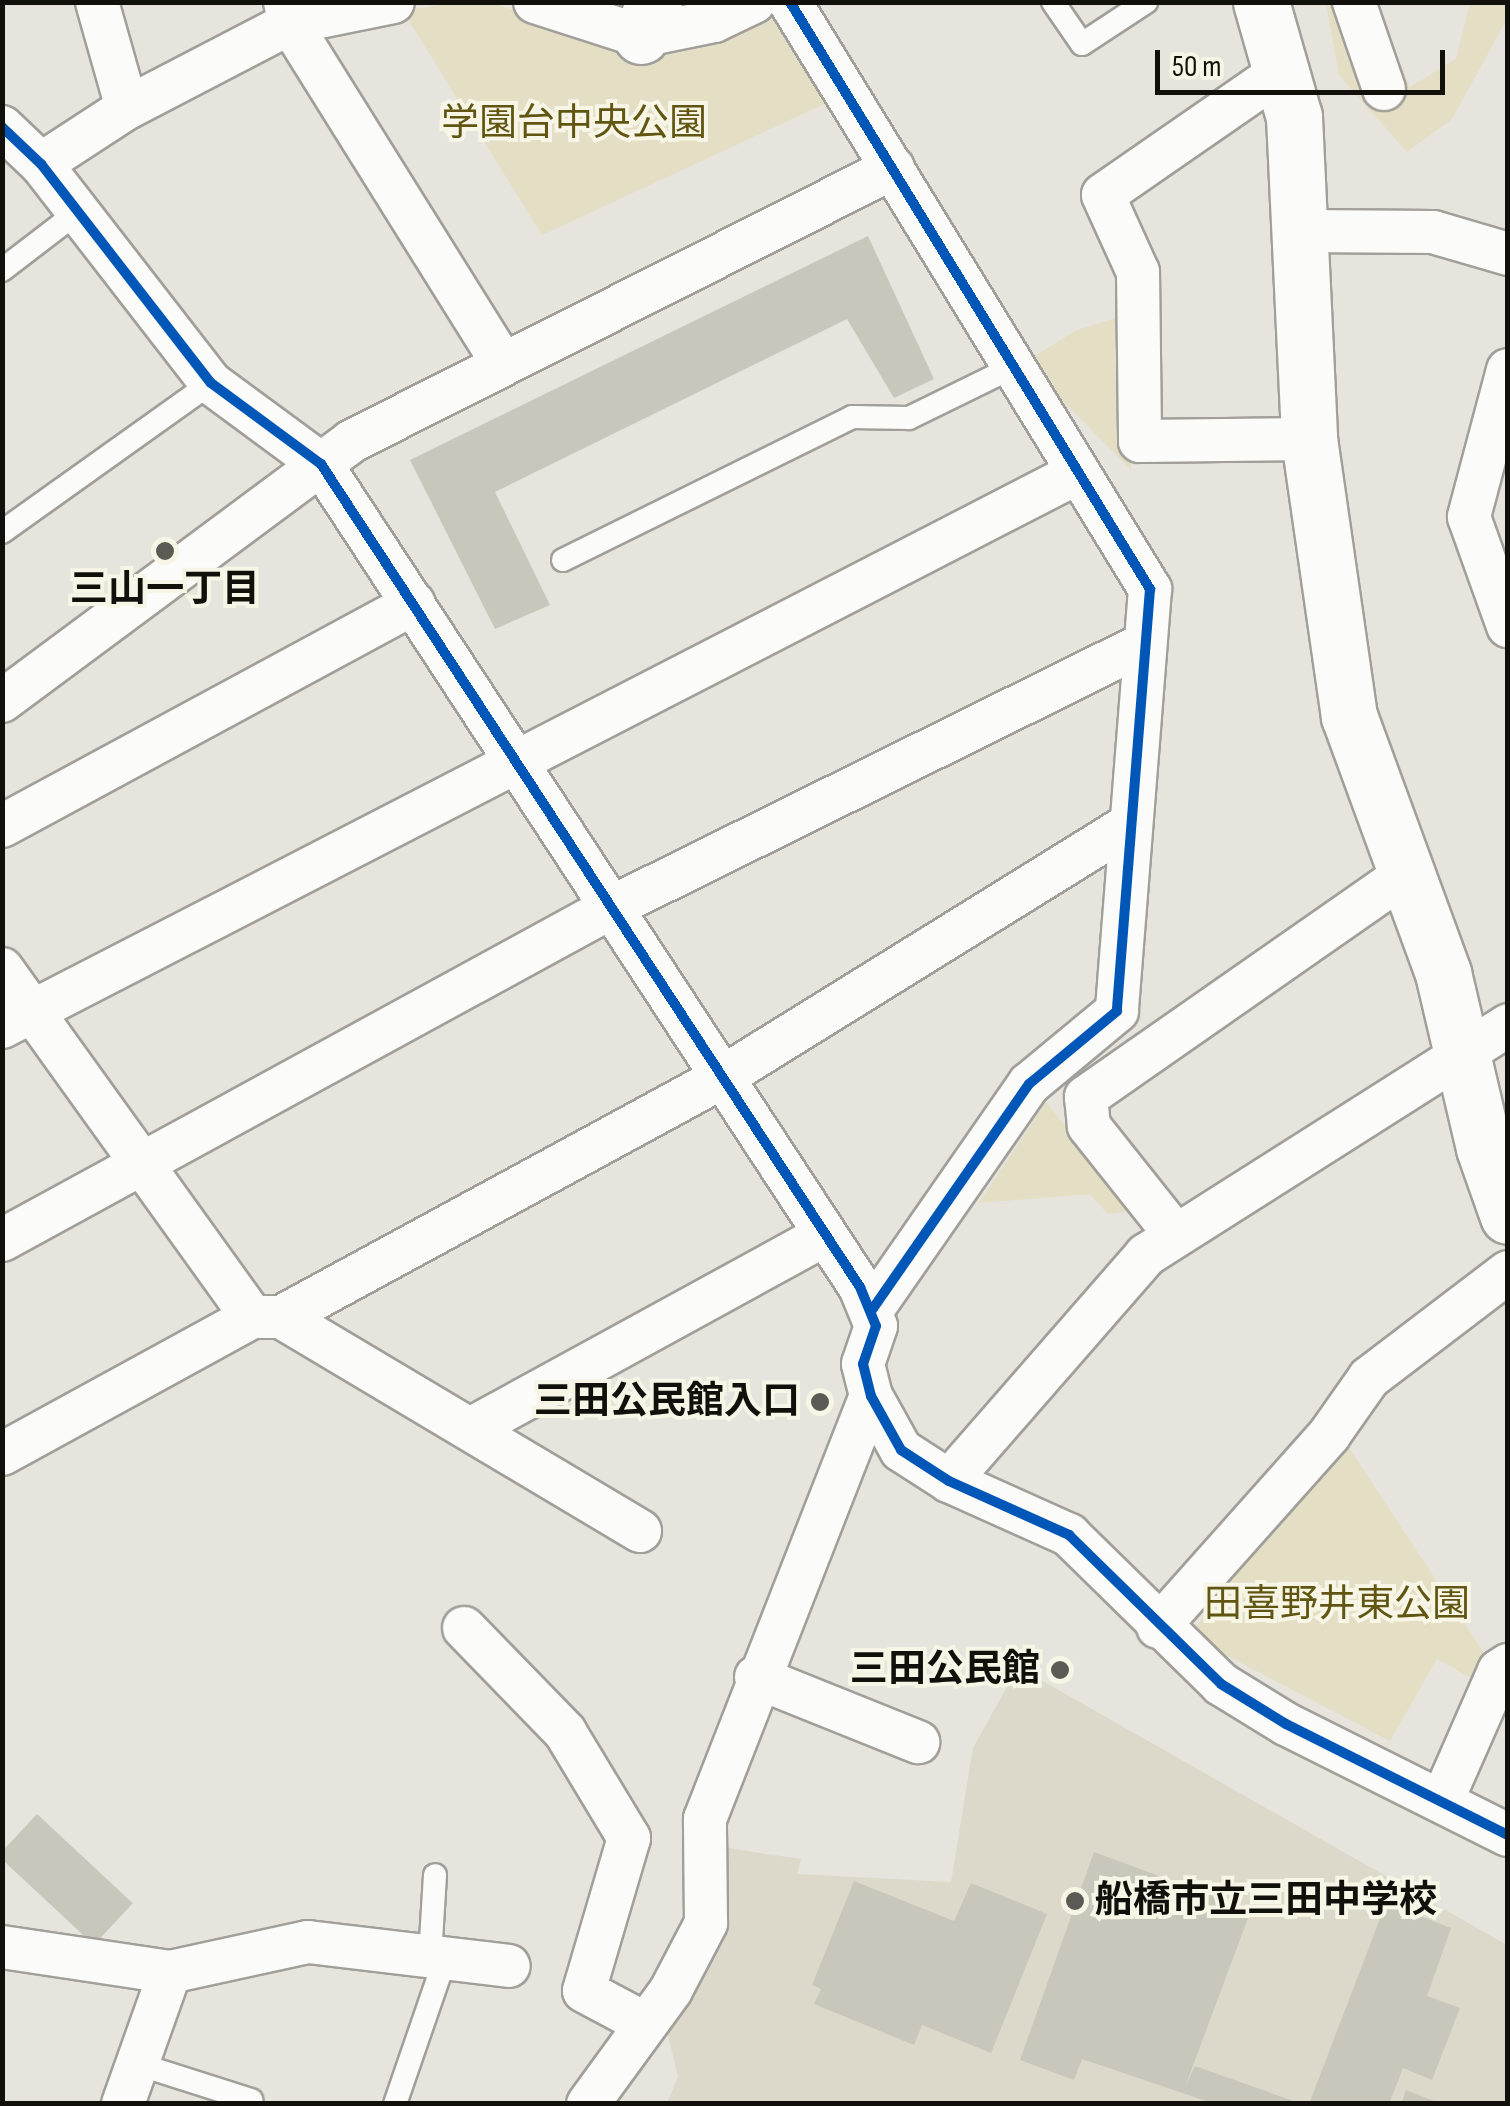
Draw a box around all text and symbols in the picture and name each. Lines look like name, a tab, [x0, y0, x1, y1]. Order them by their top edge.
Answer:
scale bar	[1160, 30, 1450, 92]
text: 50 m	[1172, 49, 1221, 85]
park label: 学園台中央公園	[441, 101, 707, 147]
marker: 三山一丁目	[154, 540, 176, 562]
place label: 三山一丁目	[70, 567, 260, 613]
place label: 三田公民館入口	[534, 1379, 800, 1425]
marker: 三田公民館入口	[809, 1391, 831, 1413]
park label: 田喜野井東公園	[1204, 1582, 1470, 1628]
place label: 三田公民館	[850, 1647, 1040, 1693]
marker: 三田公民館	[1049, 1659, 1071, 1681]
place label: 船橋市立三田中学校	[1095, 1878, 1437, 1924]
marker: 船橋市立三田中学校	[1064, 1890, 1086, 1912]

